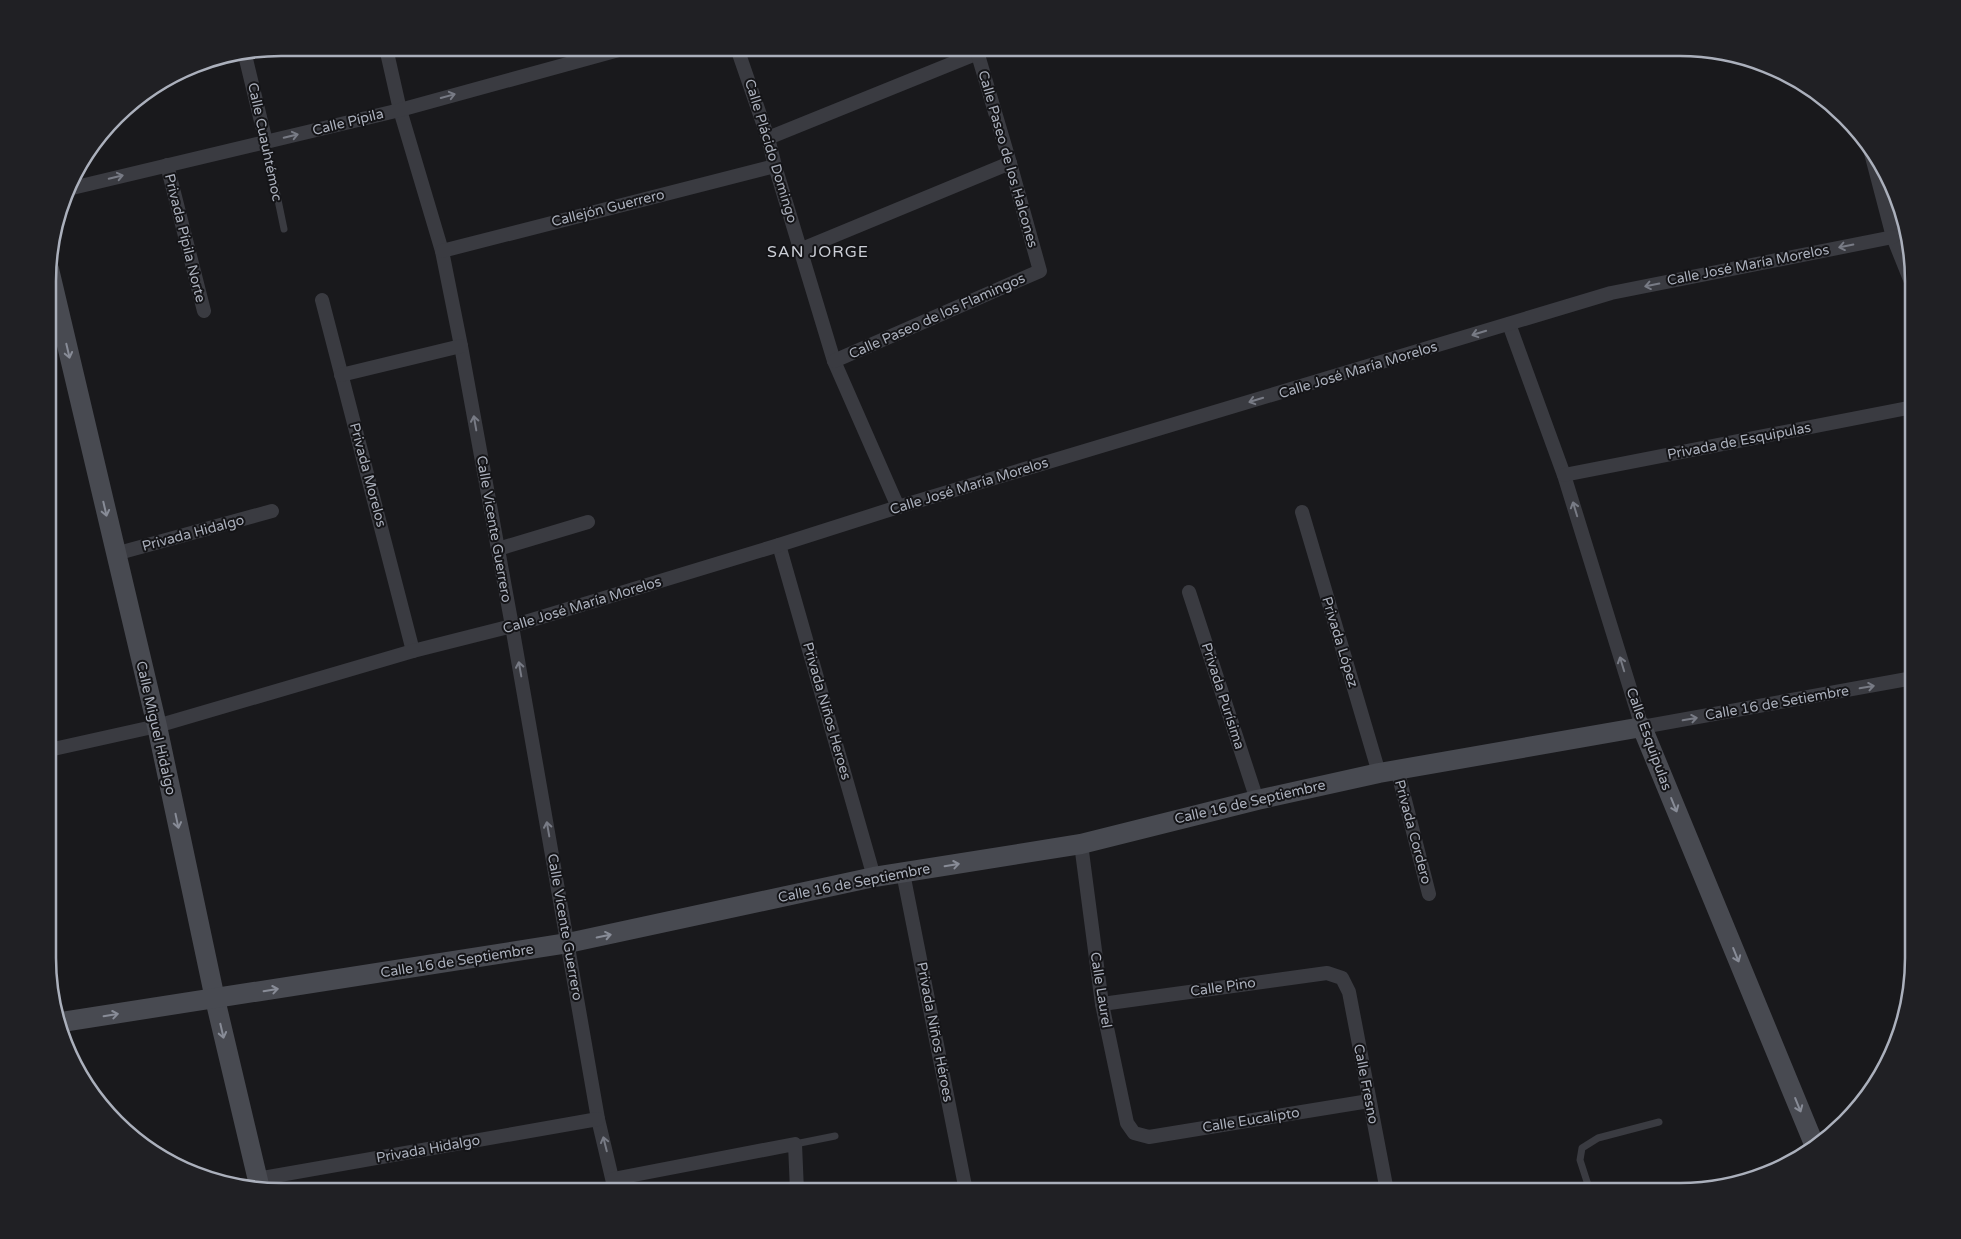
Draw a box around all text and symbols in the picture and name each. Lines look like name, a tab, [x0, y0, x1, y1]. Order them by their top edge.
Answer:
street label: Calle Paseo de los Halcones	[975, 68, 1042, 250]
street label: Calle Plácido Domingo	[741, 77, 801, 225]
street label: Calle Cuauhtémoc	[244, 81, 286, 203]
one-way arrow	[440, 91, 456, 101]
street label: Calle Pípila	[311, 105, 385, 139]
one-way arrow	[282, 131, 298, 140]
one-way arrow	[107, 172, 123, 182]
street label: Privada Pípila Norte	[161, 172, 209, 304]
street label: Callejón Guerrero	[550, 186, 666, 230]
street label: Calle José María Morelos	[1665, 241, 1831, 289]
district label: SAN JORGE	[767, 242, 869, 262]
one-way arrow	[1838, 242, 1854, 252]
street label: Calle Paseo de los Flamingos	[846, 269, 1028, 363]
one-way arrow	[1644, 280, 1660, 290]
one-way arrow	[1471, 329, 1487, 339]
street label: Calle José María Morelos	[1277, 338, 1440, 402]
one-way arrow	[64, 342, 73, 358]
one-way arrow	[1248, 395, 1264, 405]
one-way arrow	[470, 415, 480, 431]
street label: Privada de Esquipulas	[1666, 419, 1813, 463]
street label: Privada Morelos	[346, 421, 390, 529]
street label: Calle Vicente Guerrero	[473, 454, 515, 604]
street label: Calle José María Morelos	[888, 454, 1051, 518]
one-way arrow	[101, 500, 110, 516]
one-way arrow	[1569, 501, 1579, 517]
street label: Privada Hidalgo	[140, 511, 246, 555]
street label: Calle José María Morelos	[501, 573, 664, 637]
street label: Privada López	[1318, 595, 1362, 689]
street label: Privada Niños Heroes	[799, 640, 855, 782]
street label: Privada Purísima	[1198, 640, 1248, 752]
one-way arrow	[1617, 657, 1627, 673]
street label: Calle Miguel Hidalgo	[132, 659, 180, 797]
one-way arrow	[514, 661, 524, 677]
one-way arrow	[1859, 681, 1875, 691]
street label: Calle 16 de Setiembre	[1704, 682, 1850, 724]
street label: Calle Esquipulas	[1623, 685, 1676, 793]
one-way arrow	[1681, 713, 1697, 723]
street label: Calle 16 de Septiembre	[1173, 776, 1327, 828]
street label: Privada Cordero	[1391, 778, 1435, 886]
one-way arrow	[1670, 797, 1679, 812]
one-way arrow	[173, 812, 182, 828]
one-way arrow	[543, 821, 553, 837]
street label: Calle Vicente Guerrero	[544, 852, 586, 1002]
one-way arrow	[944, 859, 960, 869]
street label: Calle 16 de Septiembre	[776, 860, 932, 906]
one-way arrow	[596, 930, 612, 940]
street label: Calle 16 de Septiembre	[379, 941, 535, 981]
one-way arrow	[1732, 947, 1741, 962]
street label: Calle Laurel	[1087, 951, 1115, 1029]
street label: Privada Niños Héroes	[913, 961, 957, 1104]
street label: Calle Pino	[1189, 974, 1257, 1000]
one-way arrow	[263, 985, 279, 995]
one-way arrow	[102, 1010, 118, 1020]
one-way arrow	[218, 1022, 227, 1038]
street label: Calle Fresno	[1350, 1043, 1382, 1125]
one-way arrow	[1794, 1097, 1804, 1112]
street label: Calle Eucalipto	[1201, 1104, 1301, 1136]
street label: Privada Hidalgo	[375, 1132, 481, 1166]
one-way arrow	[599, 1136, 609, 1152]

